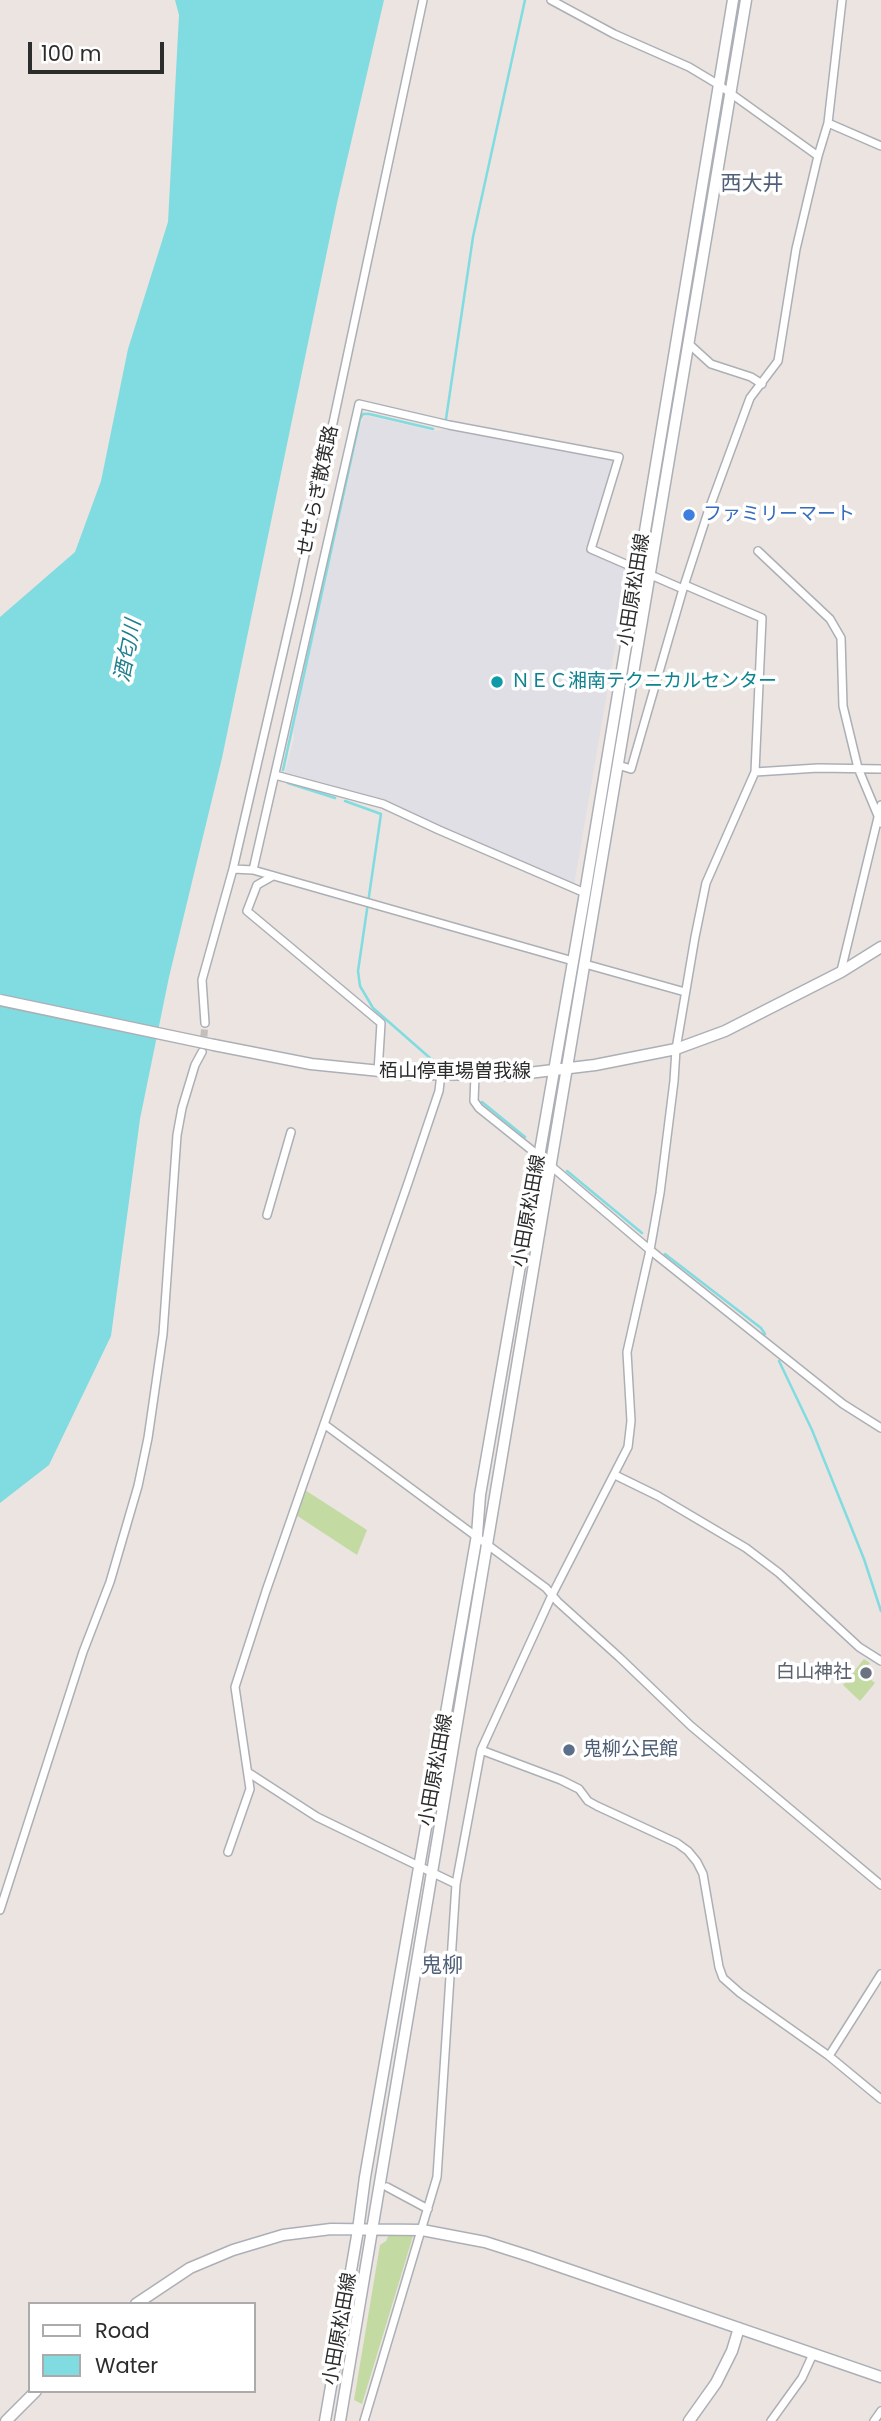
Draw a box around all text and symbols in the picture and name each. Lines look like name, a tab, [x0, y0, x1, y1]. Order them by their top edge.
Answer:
scale bar	[32, 28, 168, 72]
text: 100 m	[41, 39, 101, 68]
district label: 西大井	[721, 172, 783, 198]
street label: せせらぎ散策路	[294, 424, 344, 558]
place label: ファミリーマート	[703, 504, 855, 526]
marker: ファミリーマート	[681, 507, 697, 523]
street label: 小田原松田線	[615, 532, 655, 648]
water label: 酒匂川	[111, 618, 147, 684]
place label: ＮＥＣ湘南テクニカルセンター	[511, 671, 777, 693]
marker: ＮＥＣ湘南テクニカルセンター	[489, 674, 505, 690]
street label: 栢山停車場曽我線	[379, 1061, 531, 1083]
street label: 小田原松田線	[509, 1153, 551, 1269]
place label: 白山神社	[776, 1662, 852, 1684]
marker: 白山神社	[858, 1665, 874, 1681]
street label: 小田原松田線	[416, 1712, 458, 1828]
place label: 鬼柳公民館	[583, 1739, 678, 1761]
marker: 鬼柳公民館	[561, 1742, 577, 1758]
district label: 鬼柳	[421, 1954, 463, 1980]
street label: 小田原松田線	[320, 2271, 362, 2387]
legend	[28, 2302, 256, 2393]
text: Road	[95, 2316, 150, 2345]
text: Water	[95, 2351, 158, 2380]

